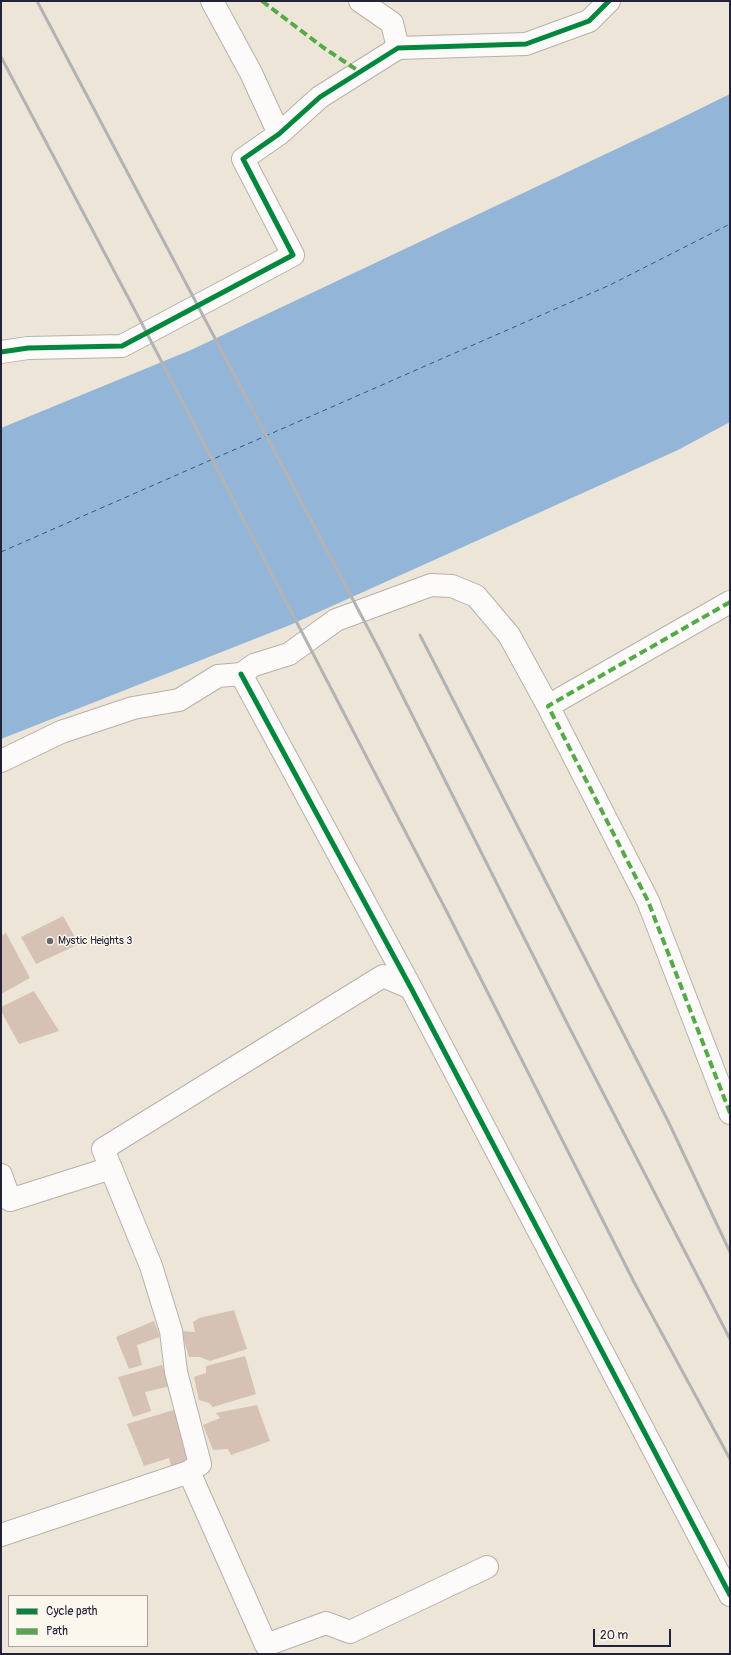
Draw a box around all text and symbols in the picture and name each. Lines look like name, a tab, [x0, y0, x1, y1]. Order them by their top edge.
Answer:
place label: Mystic Heights 3	[58, 934, 132, 948]
marker: Mystic Heights 3	[45, 936, 55, 946]
legend	[8, 1595, 148, 1647]
text: Cycle path	[46, 1604, 97, 1619]
scale bar	[595, 1621, 673, 1647]
text: Path	[46, 1624, 68, 1639]
text: 20 m	[600, 1628, 628, 1643]

